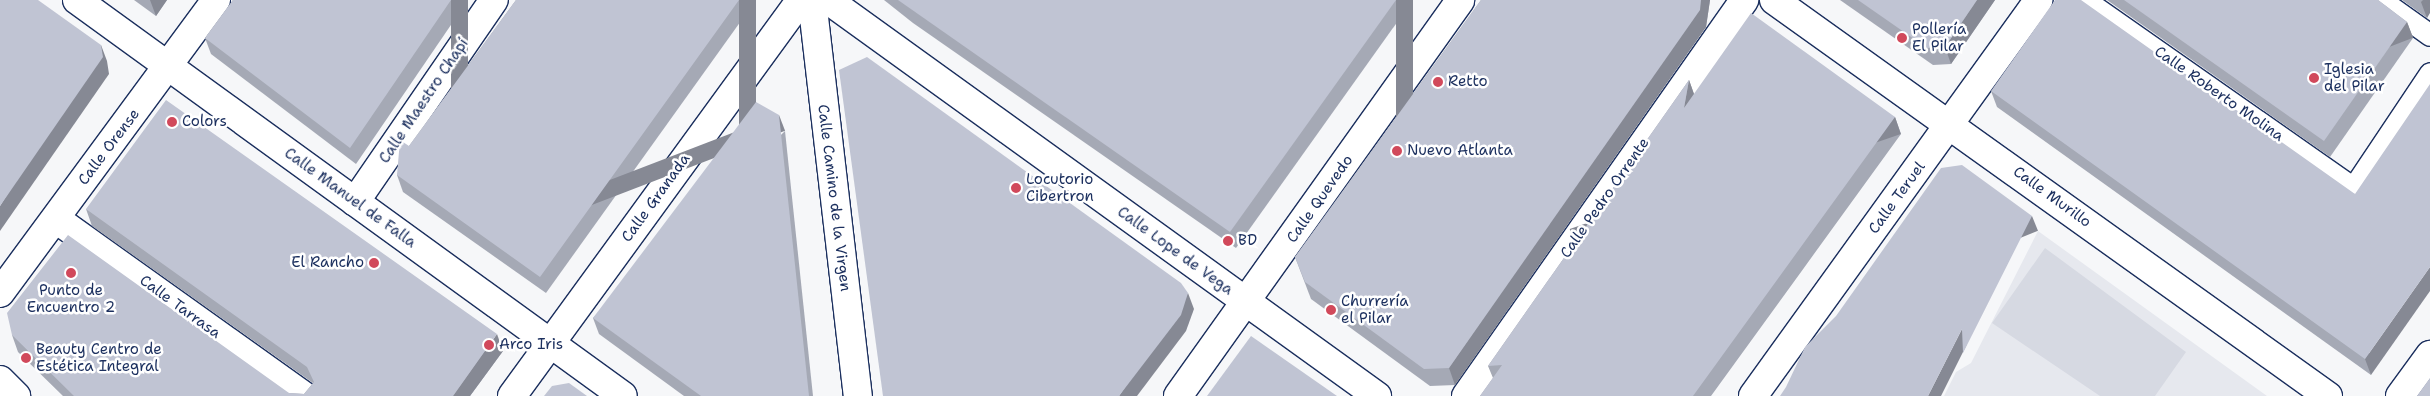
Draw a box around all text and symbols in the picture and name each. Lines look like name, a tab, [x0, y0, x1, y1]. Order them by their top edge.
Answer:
place label: Pollería El Pilar	[1912, 20, 1966, 55]
marker: Pollería El Pilar	[1896, 32, 1908, 44]
street label: Calle Maestro Chapí	[376, 35, 472, 167]
street label: Calle Roberto Molina	[2151, 43, 2287, 145]
place label: Iglesia del Pilar	[2324, 60, 2385, 95]
marker: Iglesia del Pilar	[2308, 72, 2320, 84]
place label: Retto	[1448, 73, 1488, 91]
marker: Retto	[1432, 76, 1444, 88]
street label: Calle Camino de la Virgen	[814, 103, 854, 293]
street label: Calle Orense	[74, 105, 144, 189]
place label: Colors	[182, 113, 227, 131]
marker: Colors	[166, 116, 178, 128]
street label: Calle Pedro Orrente	[1557, 134, 1653, 262]
place label: Nuevo Atlanta	[1407, 142, 1513, 160]
street label: Calle Manuel de Falla	[281, 144, 419, 252]
marker: Nuevo Atlanta	[1391, 145, 1403, 157]
street label: Calle Granada	[618, 150, 694, 246]
street label: Calle Quevedo	[1283, 152, 1357, 246]
street label: Calle Teruel	[1865, 159, 1929, 237]
street label: Calle Murillo	[2009, 163, 2095, 231]
place label: Locutorio Cibertron	[1026, 170, 1094, 205]
marker: Locutorio Cibertron	[1010, 182, 1022, 194]
street label: Calle Lope de Vega	[1114, 203, 1236, 299]
place label: BD	[1238, 232, 1257, 250]
marker: BD	[1222, 235, 1234, 247]
place label: El Rancho	[291, 254, 364, 272]
marker: El Rancho	[368, 257, 380, 269]
marker: Punto de Encuentro 2	[65, 267, 77, 279]
street label: Calle Tarrasa	[136, 272, 224, 342]
place label: Punto de Encuentro 2	[27, 281, 115, 316]
place label: Churrería el Pilar	[1341, 292, 1409, 327]
marker: Churrería el Pilar	[1325, 304, 1337, 316]
place label: Arco Iris	[499, 336, 563, 354]
marker: Arco Iris	[483, 339, 495, 351]
place label: Beauty Centro de Estética Integral	[36, 340, 162, 375]
marker: Beauty Centro de Estética Integral	[20, 352, 32, 364]

